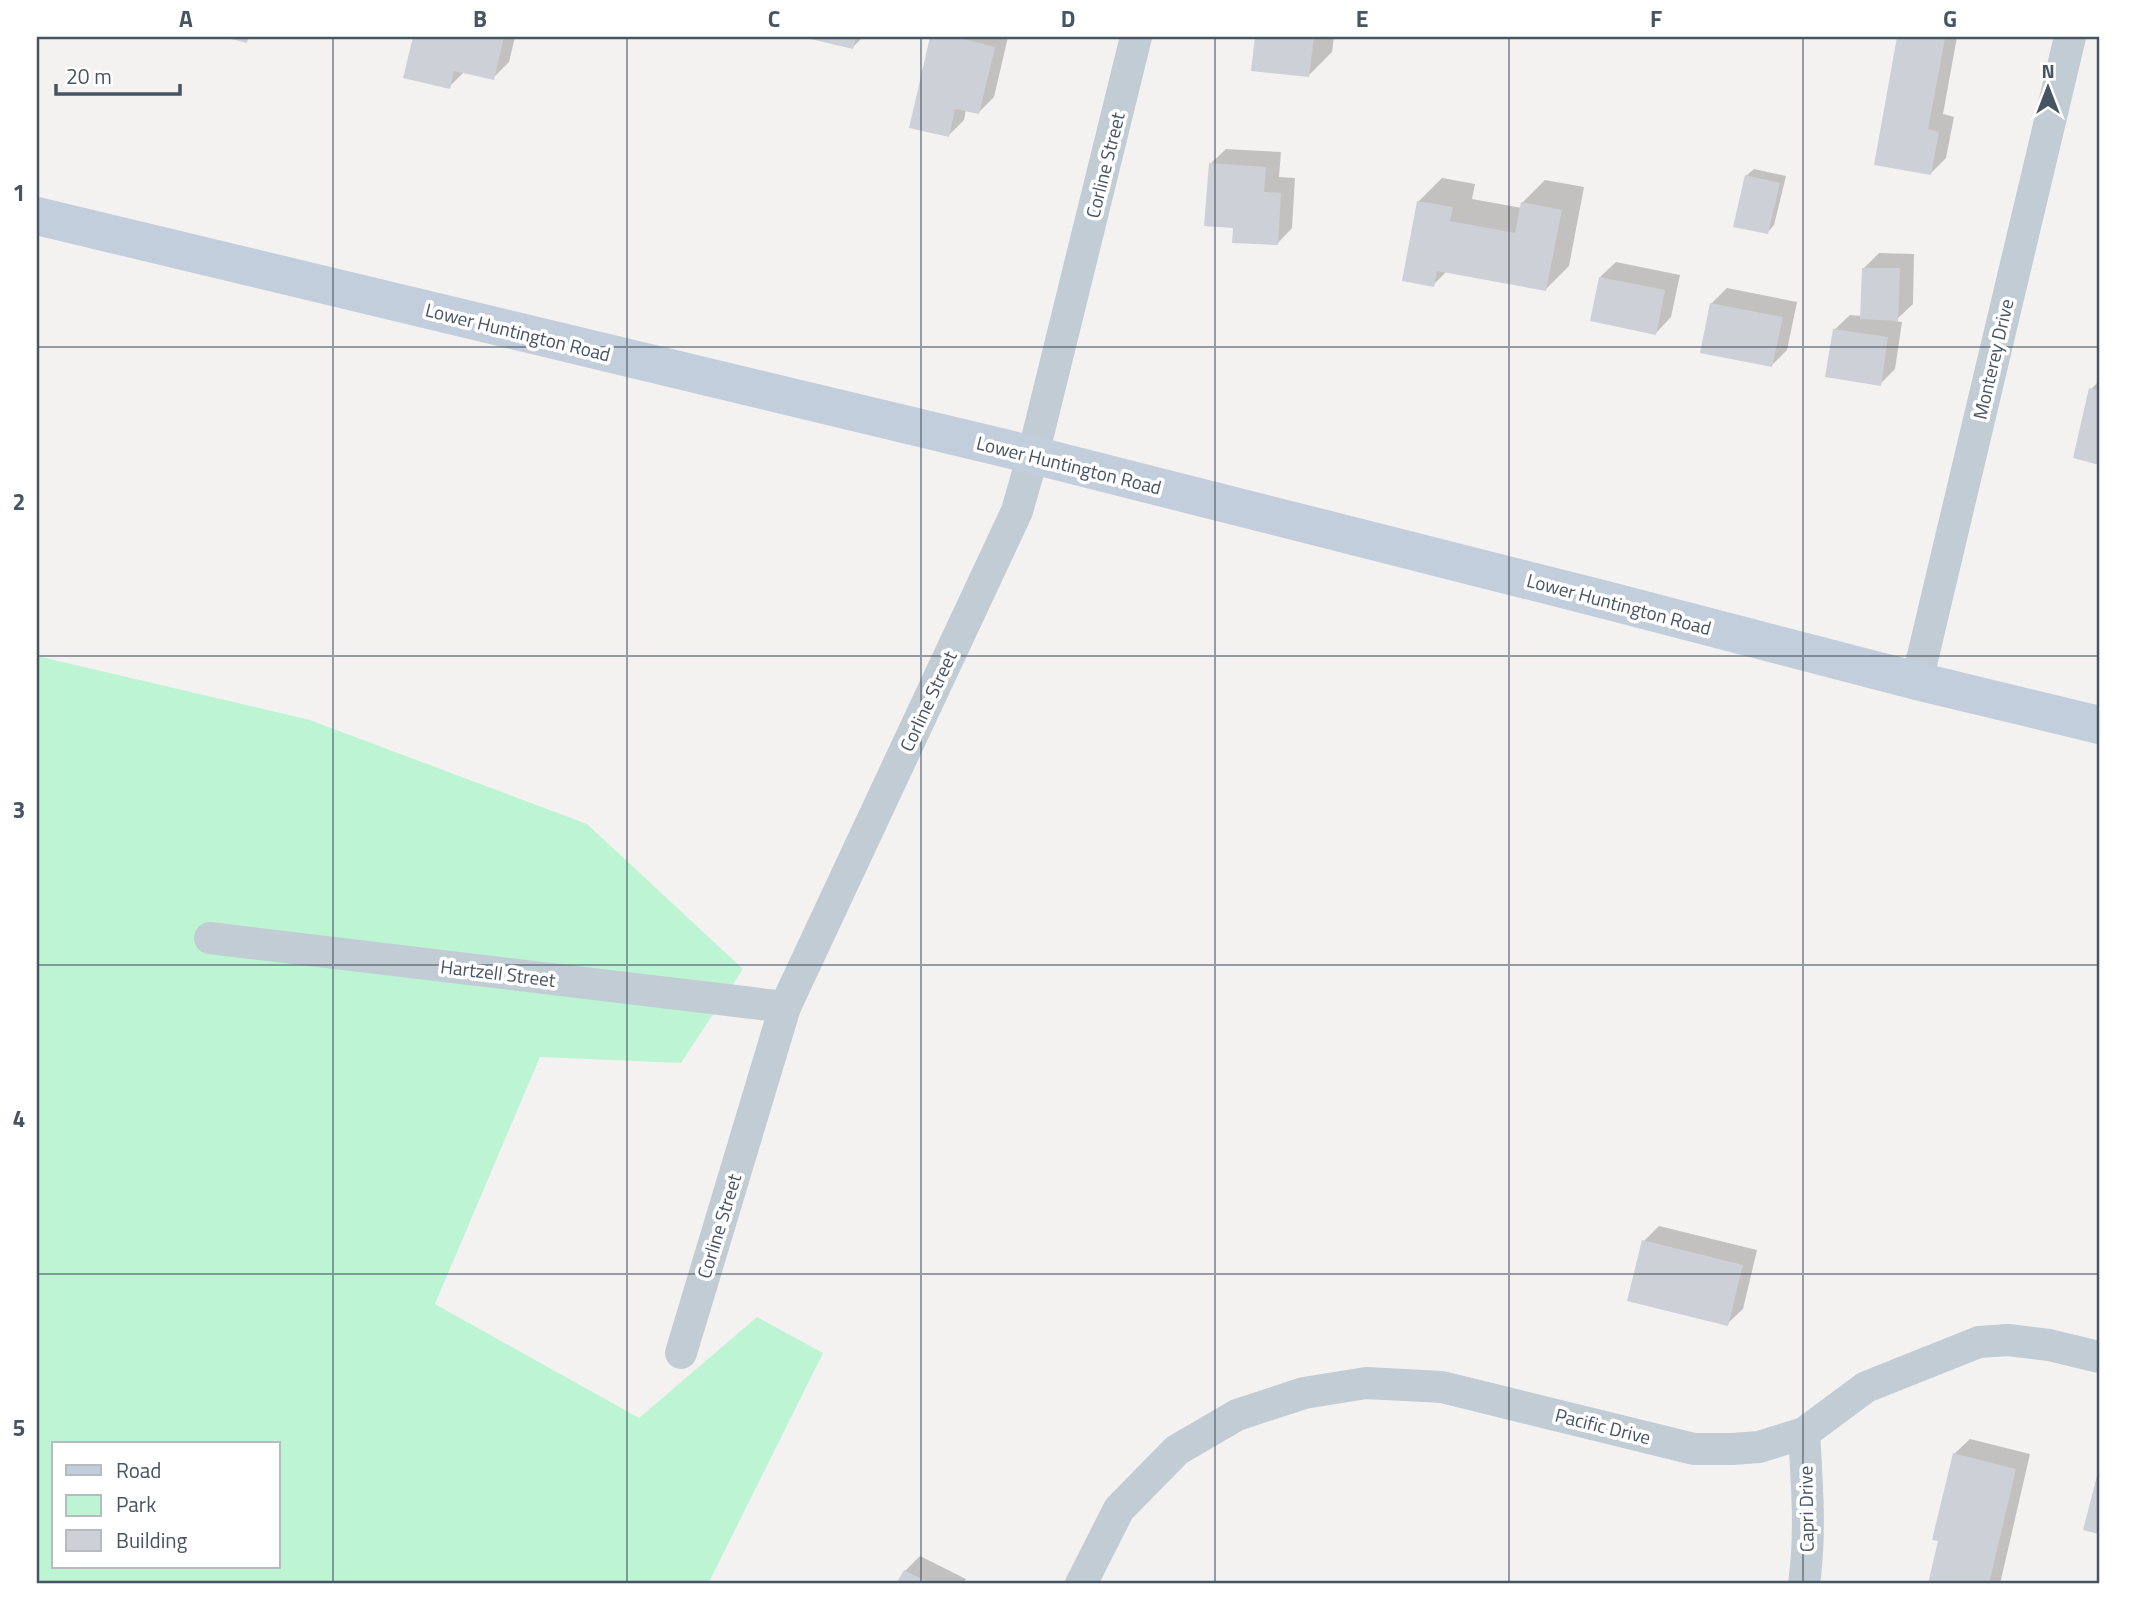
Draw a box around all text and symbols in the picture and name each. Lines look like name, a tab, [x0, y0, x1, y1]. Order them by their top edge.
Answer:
text: A	[179, 1, 193, 36]
text: B	[473, 1, 487, 36]
text: C	[768, 1, 780, 36]
text: D	[1061, 1, 1075, 36]
text: E	[1356, 1, 1368, 36]
text: F	[1650, 1, 1662, 36]
text: G	[1943, 1, 1957, 36]
scale bar	[56, 52, 180, 96]
north arrow	[2014, 52, 2084, 122]
text: N	[2041, 56, 2055, 85]
text: 20 m	[66, 60, 112, 92]
street label: Corline Street	[1077, 109, 1132, 221]
text: 1	[13, 175, 25, 210]
street label: Lower Huntington Road	[423, 294, 614, 369]
street label: Monterey Drive	[1965, 296, 2020, 422]
street label: Lower Huntington Road	[974, 427, 1165, 502]
text: 2	[13, 484, 25, 519]
street label: Lower Huntington Road	[1524, 565, 1715, 642]
street label: Corline Street	[892, 645, 964, 756]
text: 3	[13, 792, 25, 827]
street label: Hartzell Street	[439, 951, 558, 994]
text: 4	[13, 1101, 25, 1136]
street label: Corline Street	[689, 1170, 748, 1282]
street label: Pacific Drive	[1552, 1400, 1654, 1451]
text: 5	[13, 1410, 25, 1445]
legend	[52, 1442, 280, 1568]
text: Road	[116, 1454, 161, 1486]
street label: Capri Drive	[1790, 1466, 1821, 1552]
text: Park	[116, 1488, 156, 1520]
text: Building	[116, 1524, 188, 1556]

